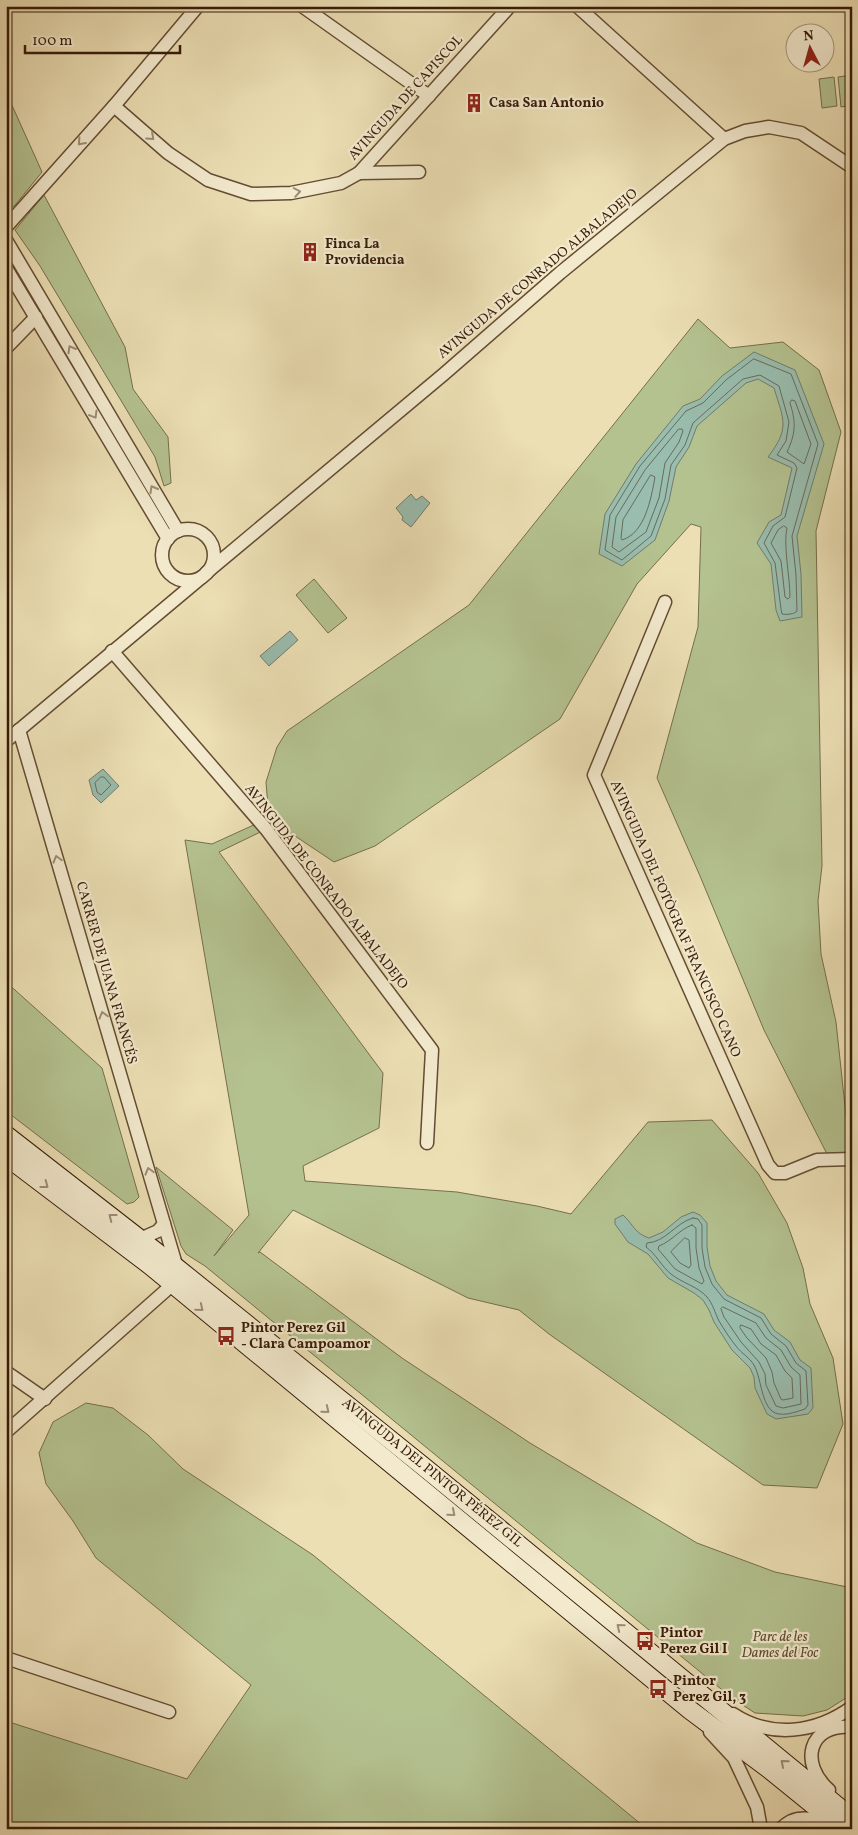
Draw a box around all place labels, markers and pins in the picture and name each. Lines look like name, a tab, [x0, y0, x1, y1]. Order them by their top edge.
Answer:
building icon: Casa San Antonio	[463, 92, 485, 114]
place label: Casa San Antonio	[489, 94, 604, 113]
place label: Finca La Providencia	[325, 235, 405, 270]
building icon: Finca La Providencia	[299, 241, 321, 263]
place label: Pintor Perez Gil - Clara Campoamor	[241, 1319, 371, 1354]
bus stop icon: Pintor Perez Gil - Clara Campoamor	[215, 1325, 237, 1347]
place label: Pintor Perez Gil I	[660, 1624, 727, 1659]
bus stop icon: Pintor Perez Gil I	[634, 1630, 656, 1652]
place label: Pintor Perez Gil, 3	[673, 1672, 746, 1707]
bus stop icon: Pintor Perez Gil, 3	[647, 1678, 669, 1700]

